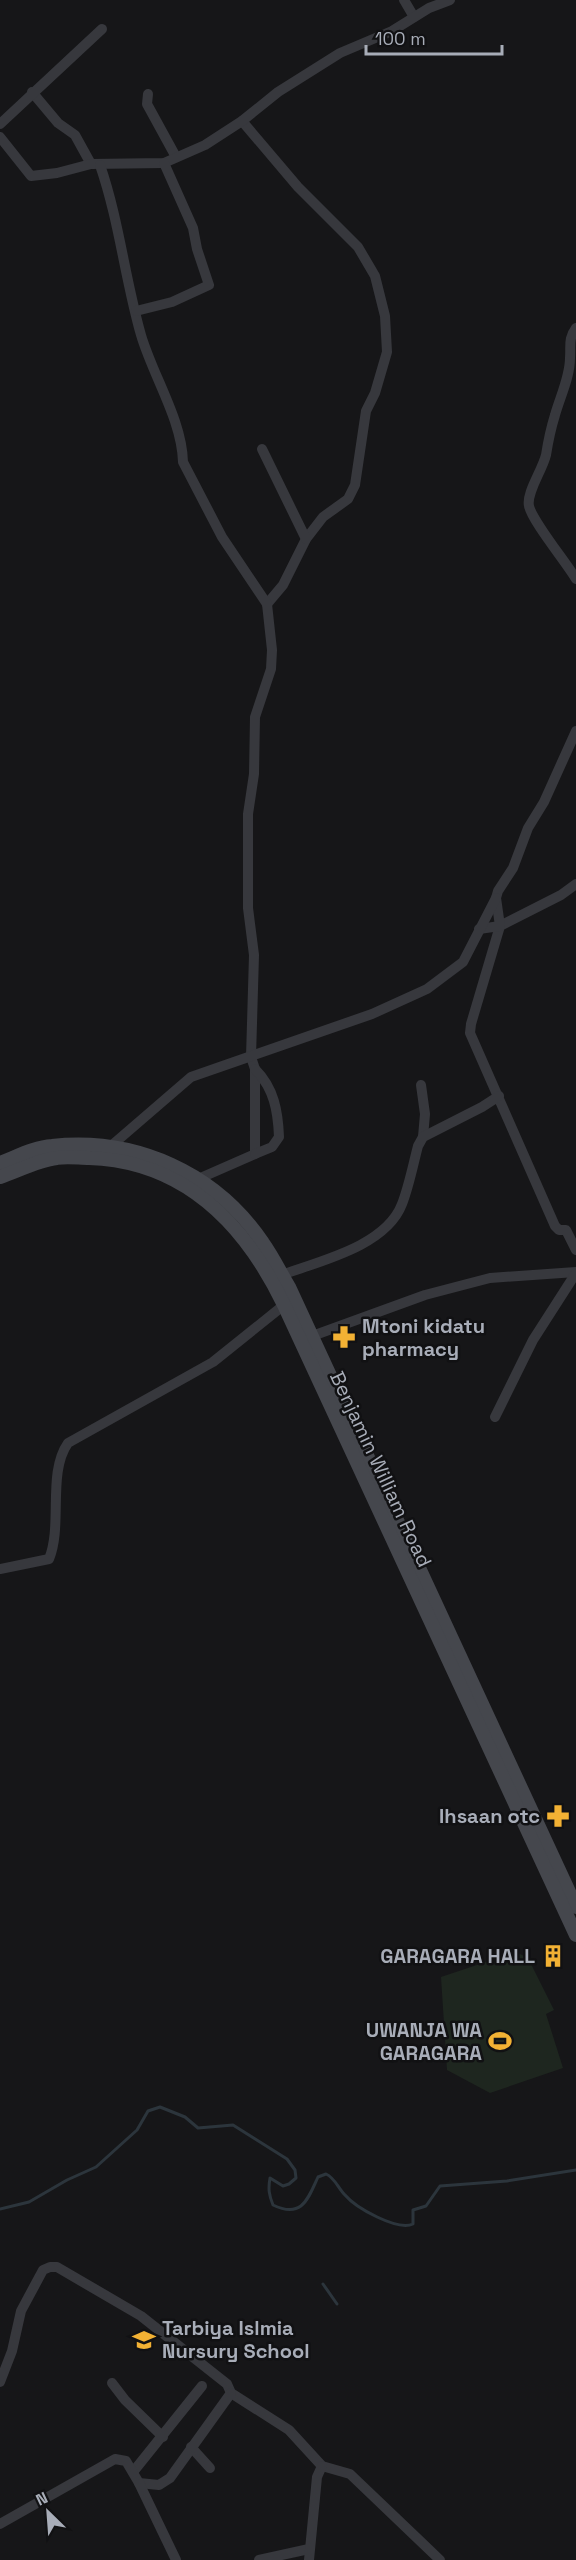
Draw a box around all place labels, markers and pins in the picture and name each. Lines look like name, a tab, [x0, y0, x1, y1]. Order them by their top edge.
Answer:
place label: Mtoni kidatu pharmacy	[362, 1313, 485, 1362]
pharmacy icon: Mtoni kidatu pharmacy	[331, 1324, 357, 1350]
place label: Ihsaan otc	[439, 1803, 540, 1829]
pharmacy icon: Ihsaan otc	[545, 1803, 571, 1829]
place label: GARAGARA HALL	[380, 1943, 535, 1969]
building icon: GARAGARA HALL	[540, 1943, 566, 1969]
place label: UWANJA WA GARAGARA	[366, 2017, 482, 2066]
sports icon: UWANJA WA GARAGARA	[487, 2028, 513, 2054]
place label: Tarbiya Islmia Nursury School	[162, 2315, 309, 2364]
school or university icon: Tarbiya Islmia Nursury School	[131, 2327, 157, 2353]

